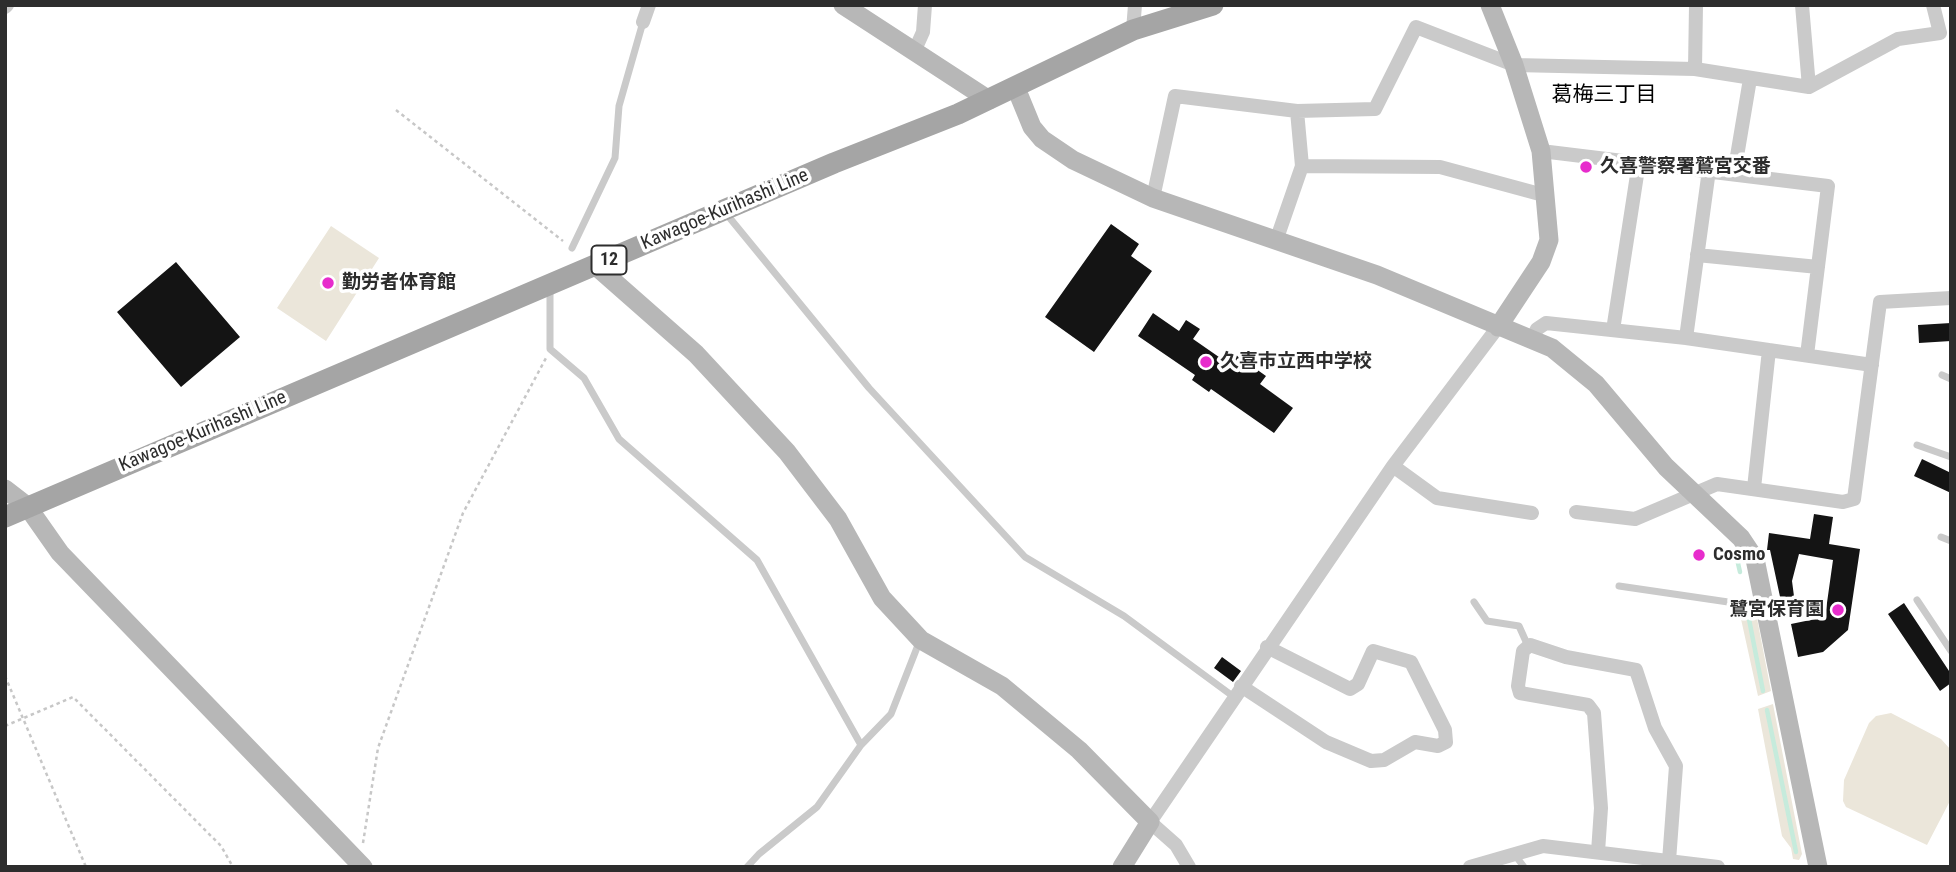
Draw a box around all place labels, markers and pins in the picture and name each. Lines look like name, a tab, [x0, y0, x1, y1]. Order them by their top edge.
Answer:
place label: 久喜警察署鷲宮交番	[1600, 156, 1771, 178]
marker: 久喜警察署鷲宮交番	[1578, 159, 1594, 175]
place label: 勤労者体育館	[342, 272, 456, 294]
marker: 勤労者体育館	[320, 275, 336, 291]
place label: 久喜市立西中学校	[1220, 351, 1372, 373]
marker: 久喜市立西中学校	[1198, 354, 1214, 370]
place label: Cosmo	[1713, 544, 1765, 566]
marker: Cosmo	[1691, 547, 1707, 563]
place label: 鷺宮保育園	[1729, 599, 1824, 621]
marker: 鷺宮保育園	[1830, 602, 1846, 618]

